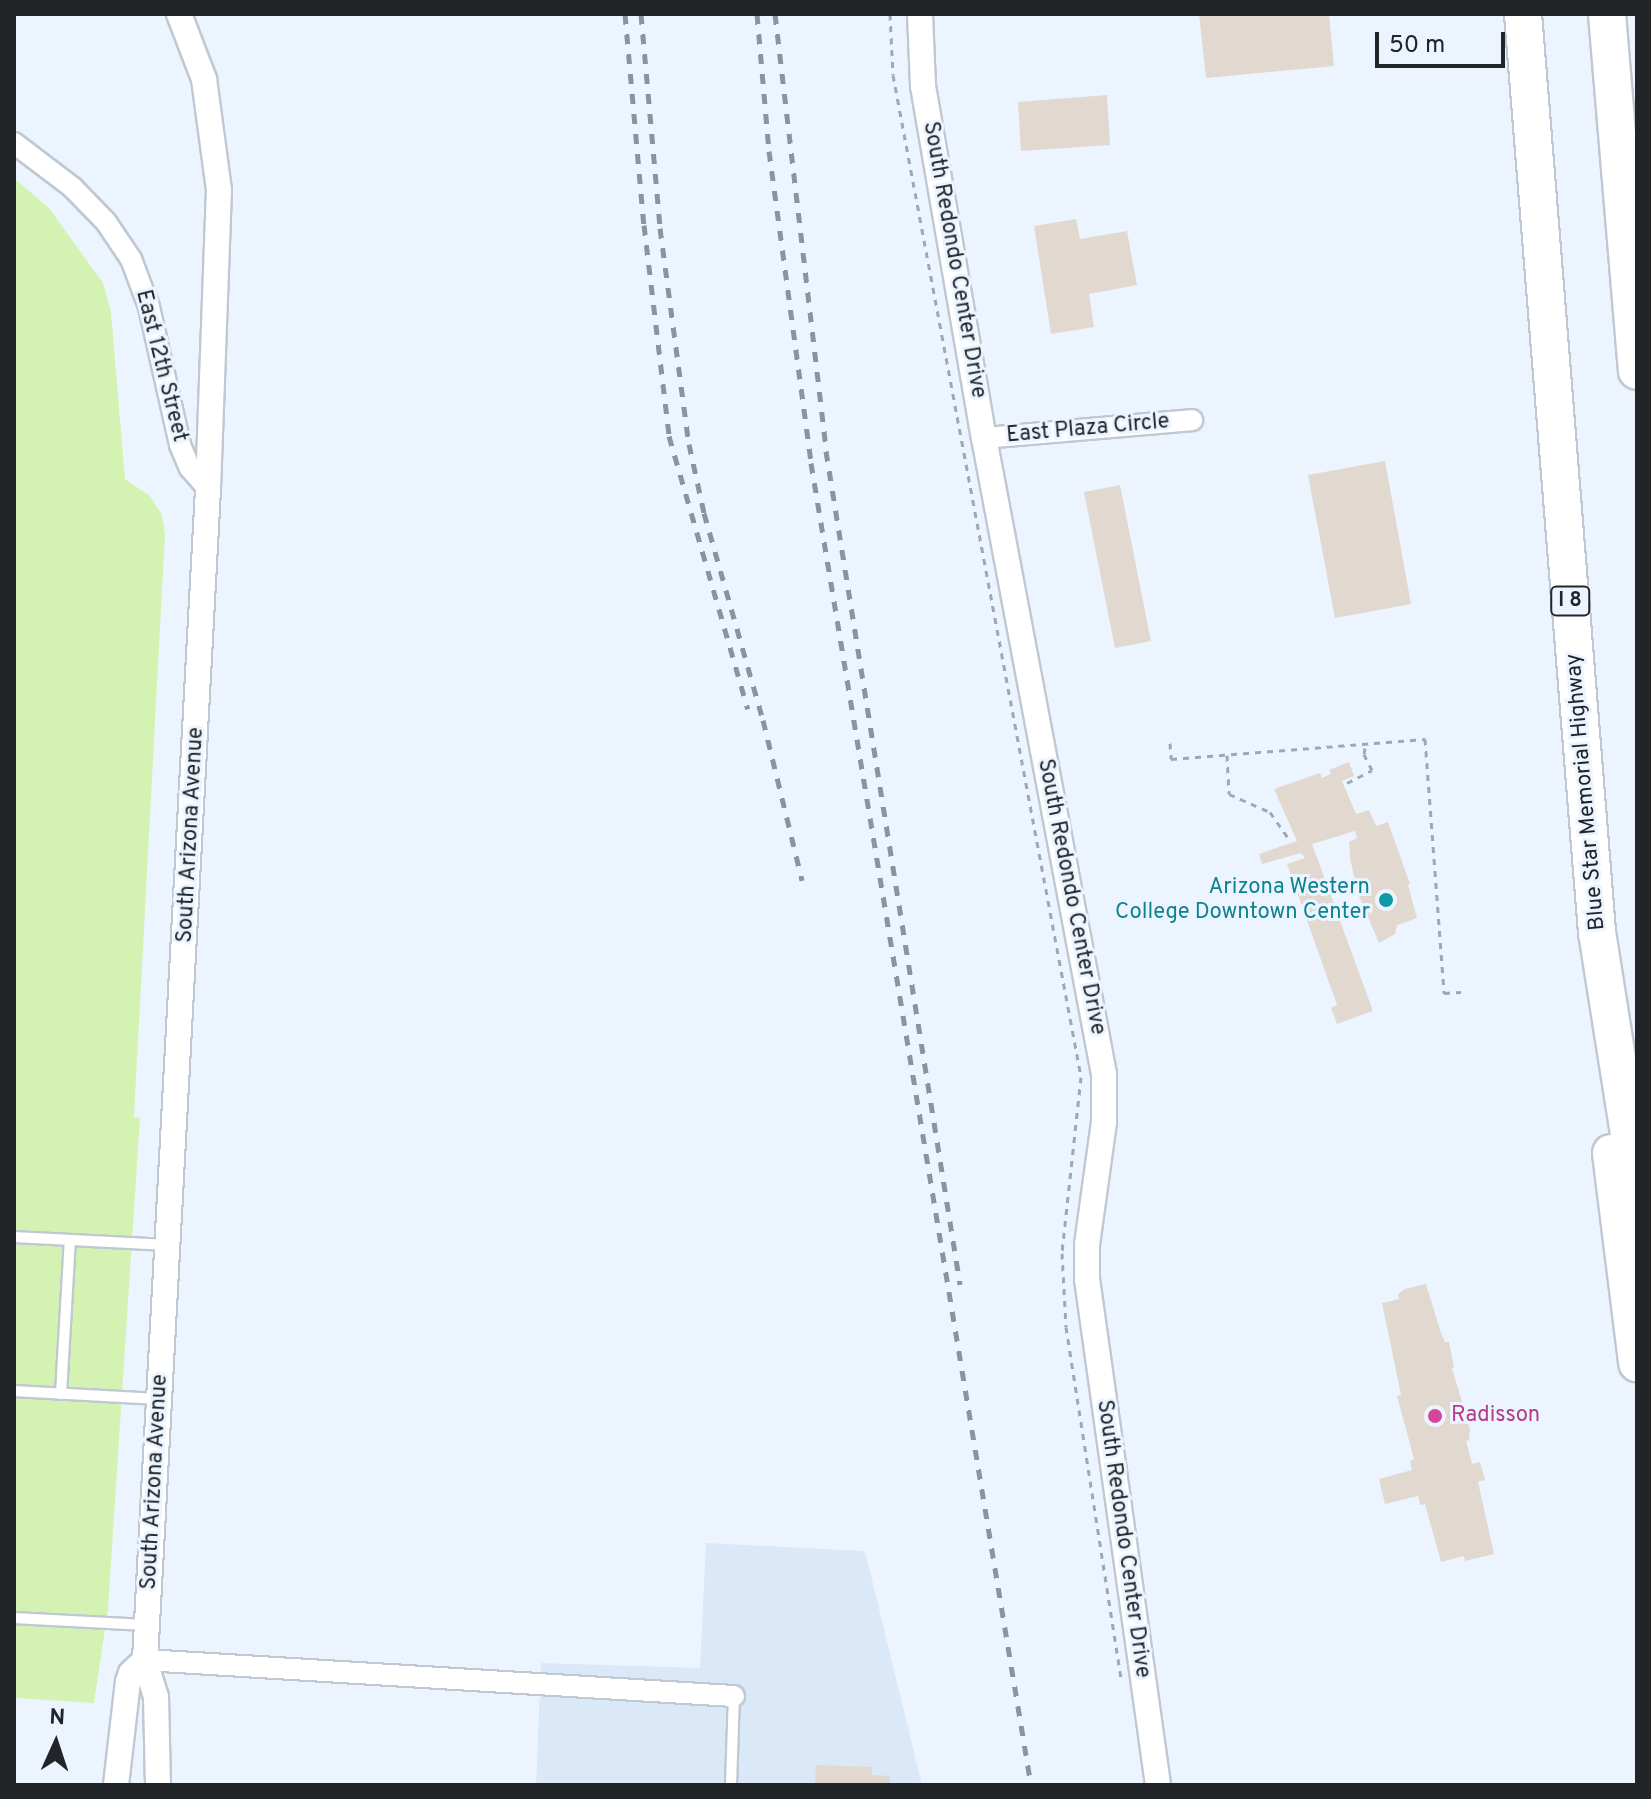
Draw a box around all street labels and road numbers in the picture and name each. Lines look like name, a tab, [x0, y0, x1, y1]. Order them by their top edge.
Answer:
street label: South Redondo Center Drive	[917, 119, 991, 401]
street label: East 12th Street	[129, 287, 193, 445]
street label: East Plaza Circle	[1005, 409, 1171, 449]
road number: I 8	[1550, 585, 1590, 617]
street label: Blue Star Memorial Highway	[1561, 652, 1611, 932]
street label: South Arizona Avenue	[172, 726, 210, 944]
street label: South Redondo Center Drive	[1031, 757, 1111, 1037]
street label: South Arizona Avenue	[136, 1373, 174, 1591]
street label: South Redondo Center Drive	[1090, 1398, 1156, 1680]

